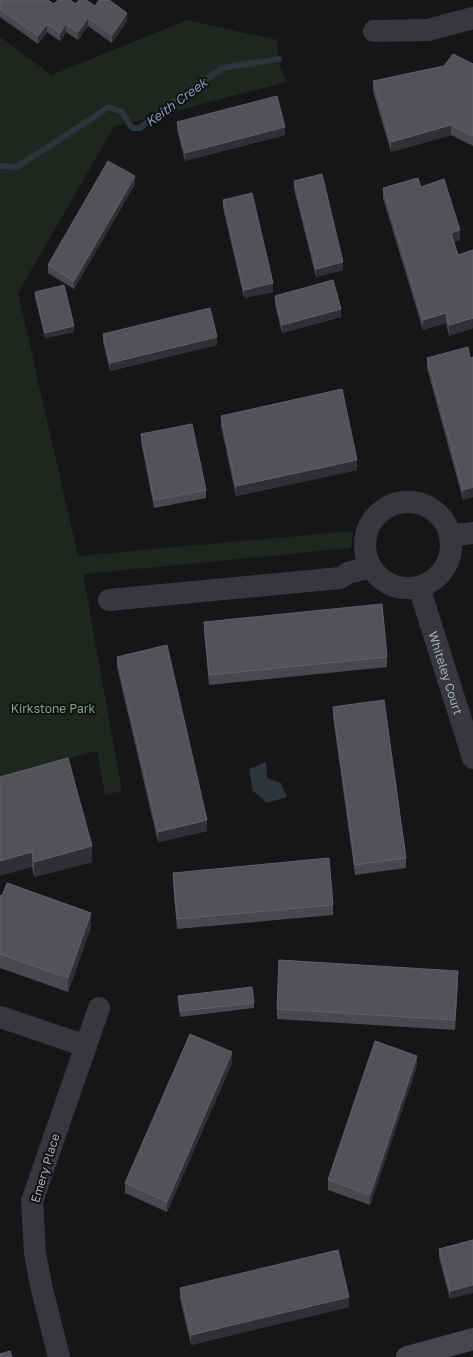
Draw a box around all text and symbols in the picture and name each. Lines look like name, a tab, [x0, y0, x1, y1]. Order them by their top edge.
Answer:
water label: Keith Creek	[142, 73, 211, 130]
street label: Whiteley Court	[426, 629, 466, 717]
park label: Kirkstone Park	[11, 701, 96, 716]
street label: Emery Place	[27, 1132, 63, 1204]

